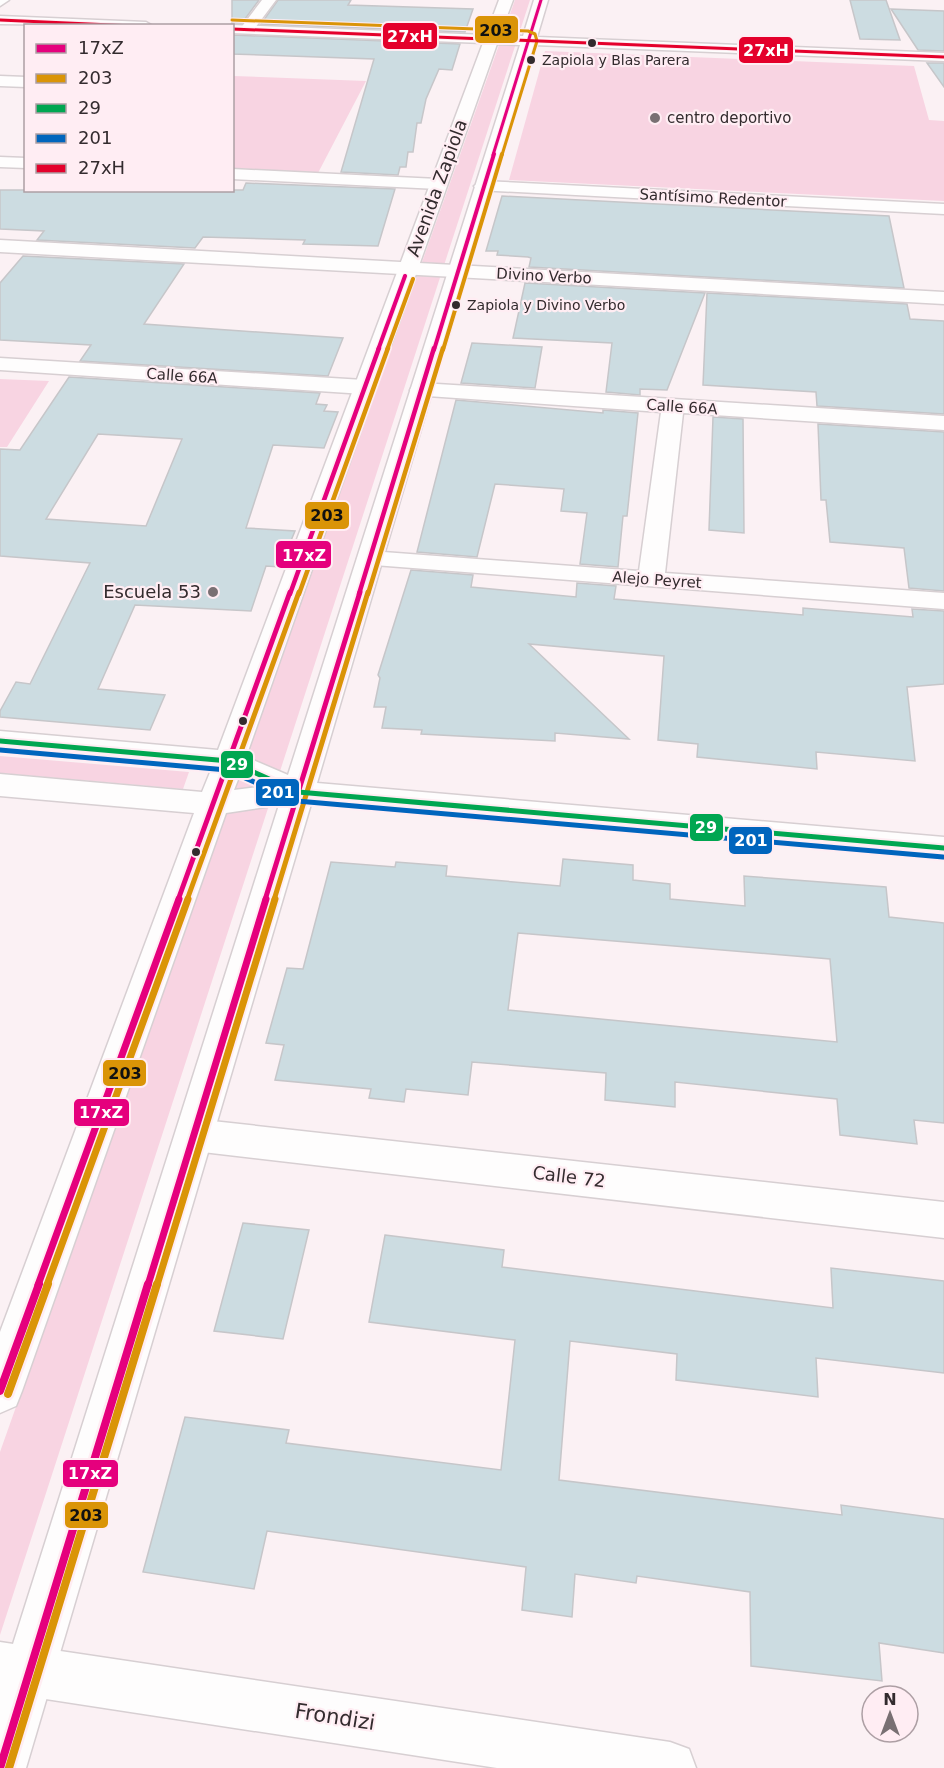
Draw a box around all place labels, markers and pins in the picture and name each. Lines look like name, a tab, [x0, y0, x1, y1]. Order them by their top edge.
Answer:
unlabelled marker	[586, 37, 598, 49]
place label: Zapiola y Blas Parera	[542, 52, 690, 68]
marker: Zapiola y Blas Parera	[525, 54, 537, 66]
place label: centro deportivo	[667, 109, 791, 127]
marker: centro deportivo	[648, 111, 662, 125]
place label: Zapiola y Divino Verbo	[467, 297, 625, 313]
marker: Zapiola y Divino Verbo	[450, 299, 462, 311]
place label: Escuela 53	[103, 581, 201, 602]
marker: Escuela 53	[206, 585, 220, 599]
unlabelled marker	[237, 715, 249, 727]
unlabelled marker	[190, 846, 202, 858]

